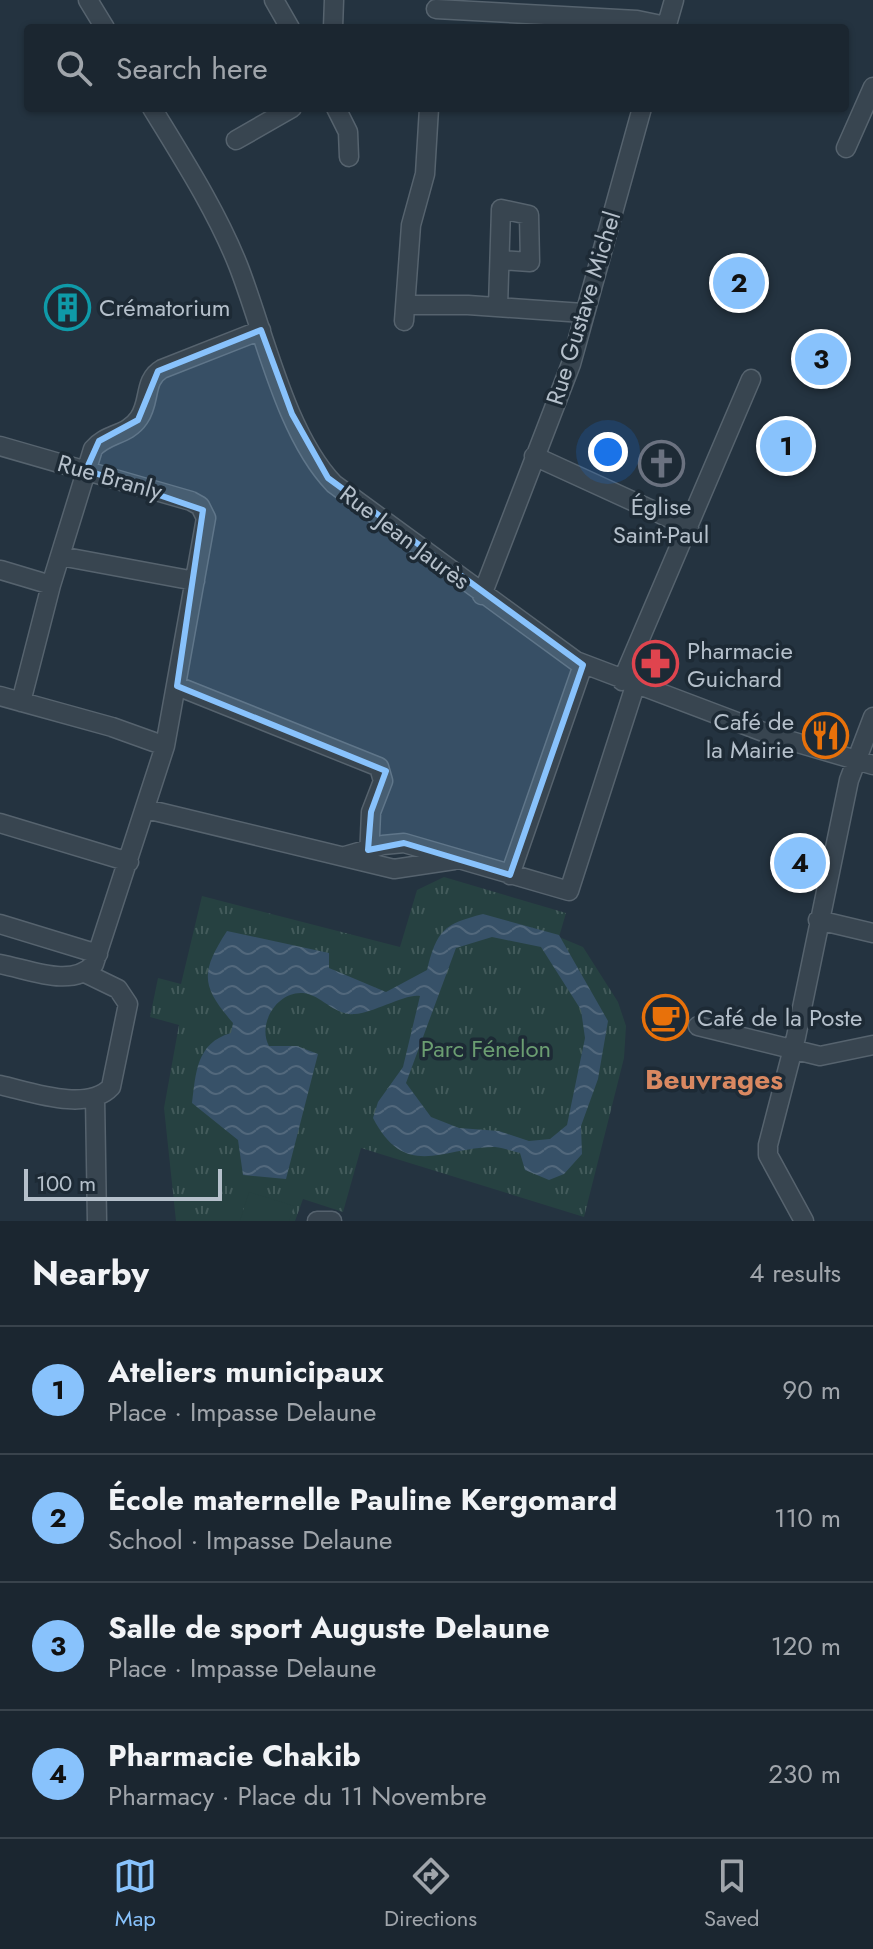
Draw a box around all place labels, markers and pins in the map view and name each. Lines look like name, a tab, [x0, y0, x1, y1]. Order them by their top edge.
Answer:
pin: 2	[713, 253, 765, 313]
building icon: Crématorium	[44, 283, 92, 331]
place label: Crématorium	[99, 290, 231, 325]
pin: 3	[795, 329, 847, 389]
pin: 1	[760, 416, 812, 476]
church icon: Église Saint-Paul	[637, 440, 685, 488]
place label: Église Saint-Paul	[613, 489, 709, 552]
place label: Pharmacie Guichard	[687, 633, 793, 696]
pharmacy icon: Pharmacie Guichard	[632, 640, 680, 688]
place label: Café de la Mairie	[706, 704, 794, 767]
restaurant icon: Café de la Mairie	[801, 711, 849, 759]
pin: 4	[774, 833, 826, 893]
cafe icon: Café de la Poste	[642, 993, 690, 1041]
place label: Café de la Poste	[697, 1000, 862, 1035]

